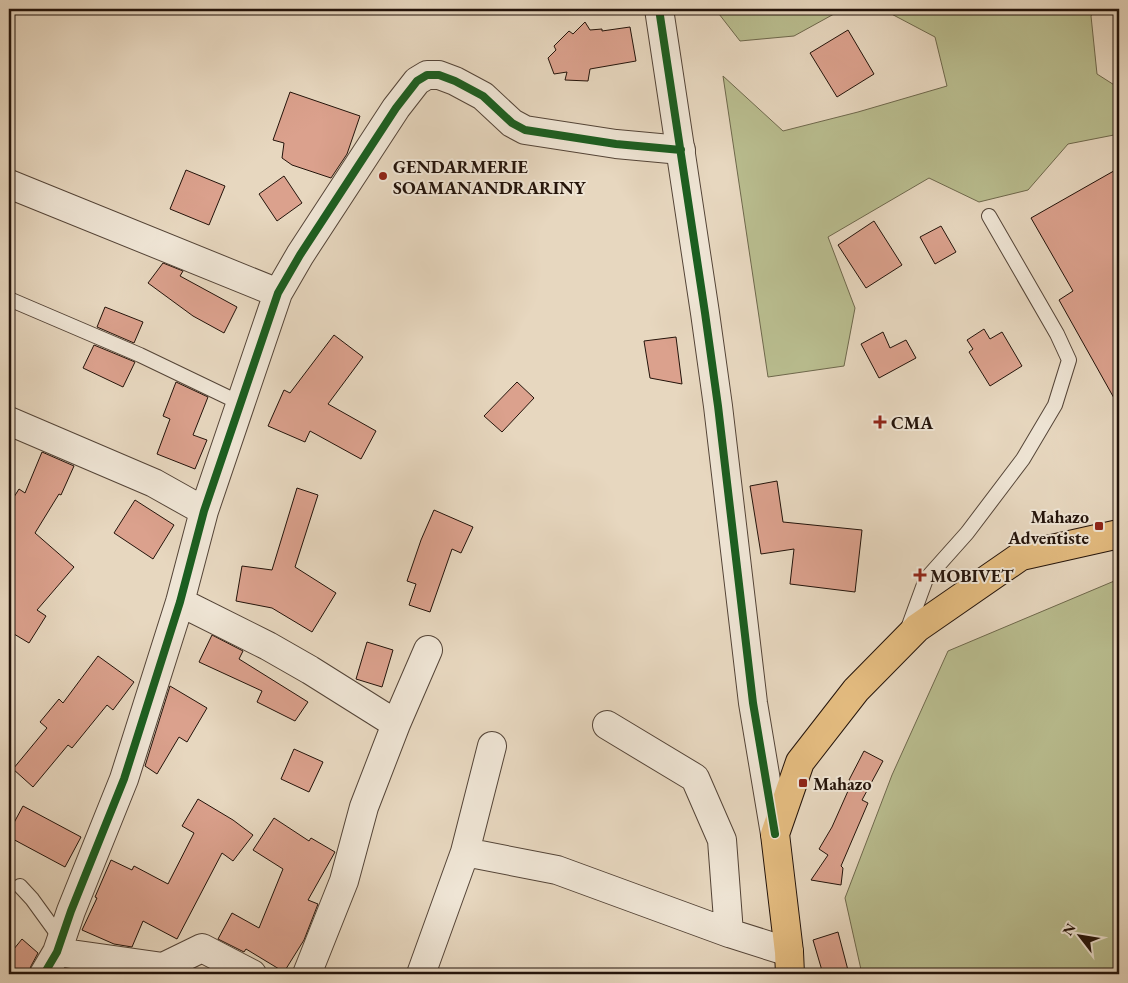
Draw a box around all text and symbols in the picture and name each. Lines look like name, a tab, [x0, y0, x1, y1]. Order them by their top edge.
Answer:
place label: GENDARMERIE SOAMANANDRARINY	[393, 155, 587, 199]
marker: GENDARMERIE SOAMANANDRARINY	[377, 170, 389, 182]
place label: CMA	[891, 411, 934, 434]
marker: CMA	[873, 415, 887, 429]
place label: Mahazo Adventiste	[1007, 505, 1089, 549]
marker: Mahazo Adventiste	[1093, 520, 1105, 532]
place label: MOBIVET	[930, 564, 1014, 587]
marker: MOBIVET	[914, 569, 926, 581]
place label: Mahazo	[813, 772, 872, 795]
marker: Mahazo	[797, 777, 809, 789]
north arrow	[1056, 910, 1106, 960]
text: N	[1058, 919, 1080, 939]

